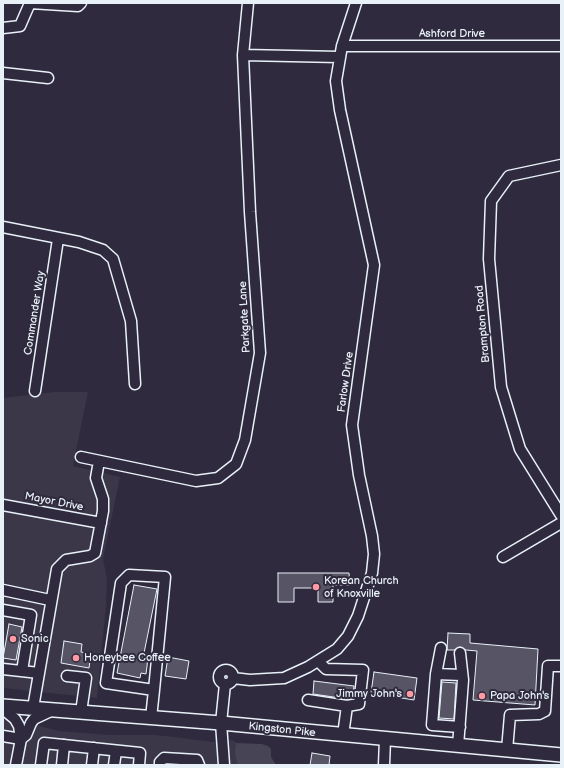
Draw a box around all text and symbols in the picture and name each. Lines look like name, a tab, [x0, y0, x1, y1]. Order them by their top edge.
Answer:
street label: Ashford Drive	[419, 27, 485, 41]
street label: Commander Way	[22, 270, 48, 356]
street label: Parkgate Lane	[237, 281, 253, 353]
street label: Brampton Road	[473, 285, 493, 363]
street label: Farlow Drive	[335, 351, 357, 413]
street label: Mayor Drive	[24, 490, 84, 514]
place label: Korean Church of Knoxville	[324, 574, 399, 600]
marker: Korean Church of Knoxville	[311, 582, 321, 592]
place label: Sonic	[21, 632, 49, 646]
marker: Sonic	[8, 634, 18, 644]
place label: Honeybee Coffee	[84, 651, 171, 665]
marker: Honeybee Coffee	[71, 653, 81, 663]
place label: Jimmy John's	[336, 687, 402, 701]
marker: Jimmy John's	[405, 689, 415, 699]
place label: Papa John's	[490, 689, 549, 703]
marker: Papa John's	[477, 691, 487, 701]
street label: Kingston Pike	[248, 720, 316, 740]

